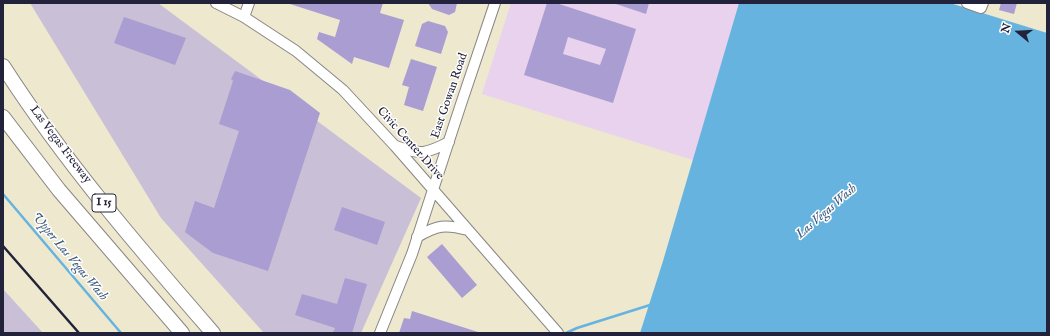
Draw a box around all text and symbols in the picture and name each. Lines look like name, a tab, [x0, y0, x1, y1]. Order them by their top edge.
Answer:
north arrow	[998, 12, 1038, 52]
text: N	[998, 22, 1015, 35]
street label: East Gowan Road	[429, 51, 471, 141]
street label: Las Vegas Freeway	[26, 103, 94, 187]
street label: Civic Center Drive	[374, 105, 446, 183]
water label: Las Vegas Wash	[793, 181, 861, 243]
road number: I 15	[92, 194, 116, 212]
water label: Upper Las Vegas Wash	[28, 210, 110, 304]

